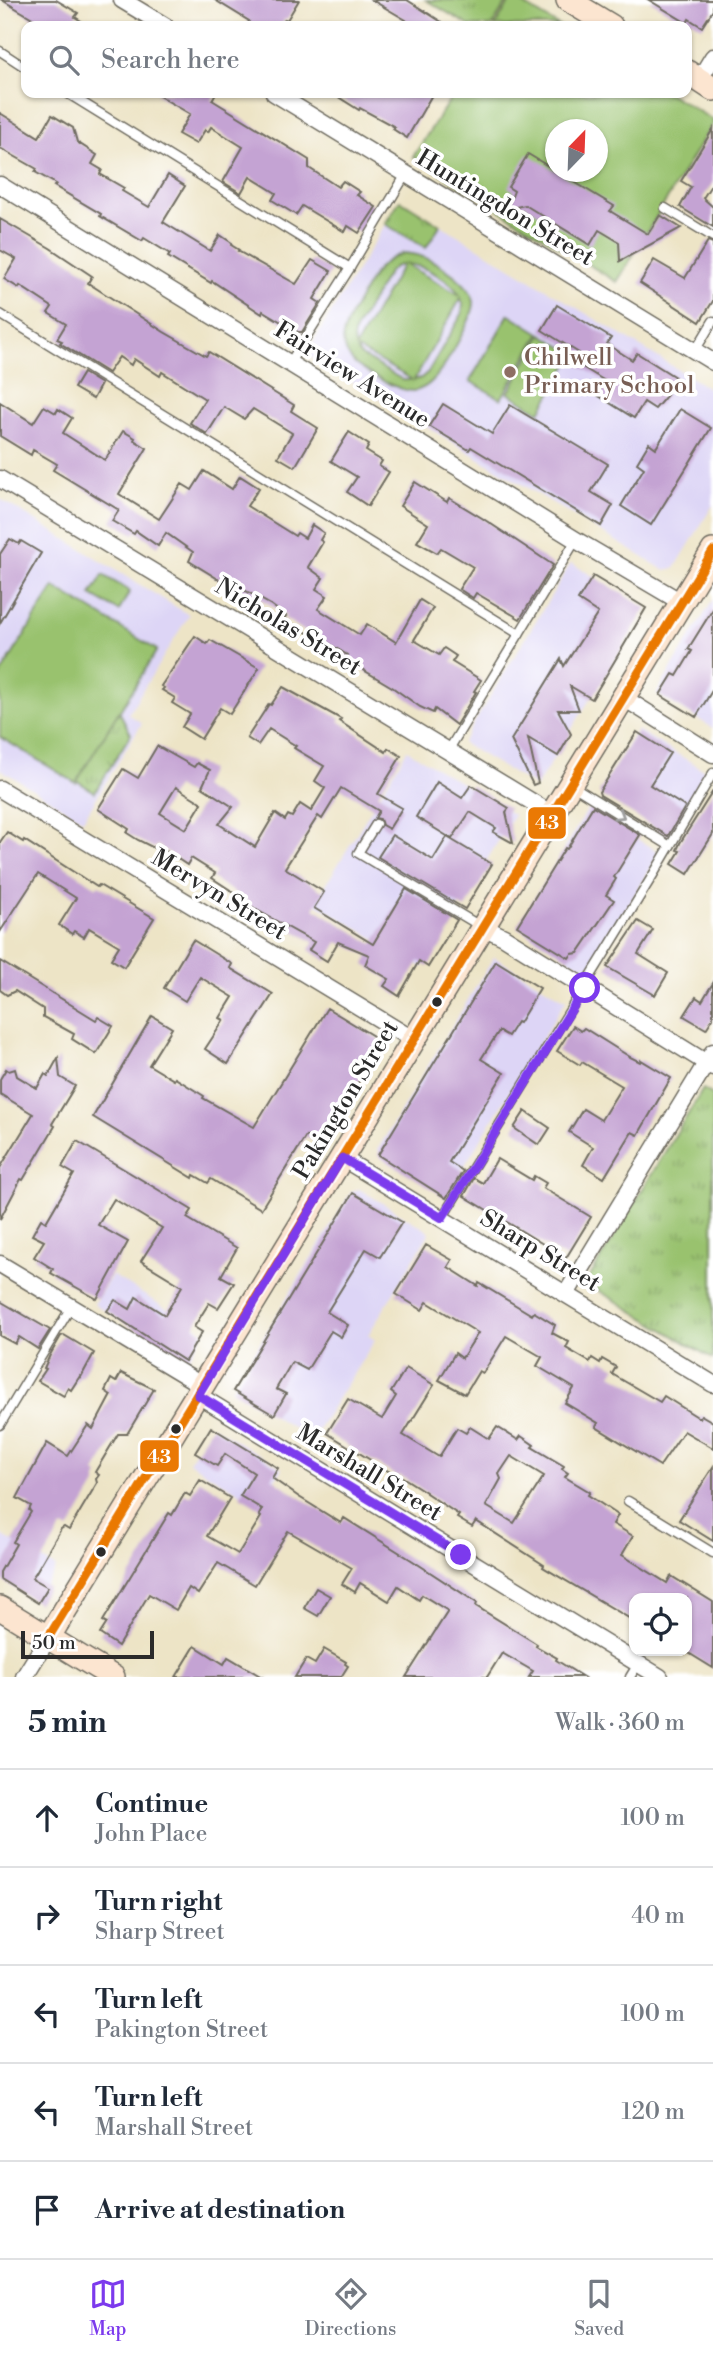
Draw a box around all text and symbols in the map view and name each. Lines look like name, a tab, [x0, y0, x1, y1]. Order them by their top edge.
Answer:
search box	[21, 21, 692, 98]
icon: search	[45, 41, 83, 79]
text: Search here	[101, 44, 240, 76]
north arrow	[545, 119, 608, 182]
street label: Huntingdon Street	[411, 143, 600, 273]
street label: Fairview Avenue	[269, 315, 435, 435]
place label: Chilwell Primary School	[524, 343, 694, 401]
marker: Chilwell Primary School	[502, 364, 518, 380]
street label: Nicholas Street	[209, 572, 367, 683]
line badge: 43	[527, 806, 567, 840]
one-way arrow	[613, 807, 626, 820]
text: 43	[535, 811, 559, 835]
street label: Mervyn Street	[146, 843, 293, 947]
route start	[569, 972, 600, 1003]
unlabelled marker	[430, 995, 444, 1009]
street label: Pakington Street	[287, 1014, 406, 1185]
street label: Sharp Street	[474, 1203, 606, 1299]
street label: Marshall Street	[291, 1418, 448, 1529]
unlabelled marker	[169, 1422, 183, 1436]
line badge: 43	[139, 1439, 180, 1473]
text: 43	[147, 1445, 171, 1469]
route end	[445, 1539, 476, 1570]
unlabelled marker	[94, 1545, 108, 1559]
map controls	[629, 1593, 692, 1656]
button: locate	[629, 1593, 692, 1656]
scale bar	[21, 1628, 154, 1660]
text: 50 m	[32, 1631, 76, 1655]
text: 5 min	[28, 1704, 107, 1742]
text: Walk · 360 m	[555, 1709, 685, 1737]
text: Continue	[95, 1788, 208, 1820]
icon: ahead	[28, 1799, 66, 1837]
text: 100 m	[620, 1804, 685, 1832]
text: John Place	[95, 1820, 207, 1848]
text: Turn right	[95, 1886, 223, 1918]
icon: right	[28, 1897, 66, 1935]
text: 40 m	[631, 1902, 685, 1930]
text: Sharp Street	[95, 1918, 225, 1946]
text: Turn left	[95, 1984, 203, 2016]
icon: left	[28, 1995, 66, 2033]
text: 100 m	[620, 2000, 685, 2028]
text: Pakington Street	[95, 2016, 268, 2044]
text: Turn left	[95, 2082, 203, 2114]
icon: left	[28, 2093, 66, 2131]
text: 120 m	[621, 2098, 685, 2126]
text: Marshall Street	[95, 2114, 253, 2142]
icon: arrive	[28, 2191, 66, 2229]
text: Arrive at destination	[95, 2194, 345, 2226]
tab: Map	[89, 2275, 127, 2341]
tab: Directions	[305, 2275, 396, 2341]
tab: Saved	[574, 2275, 624, 2341]

